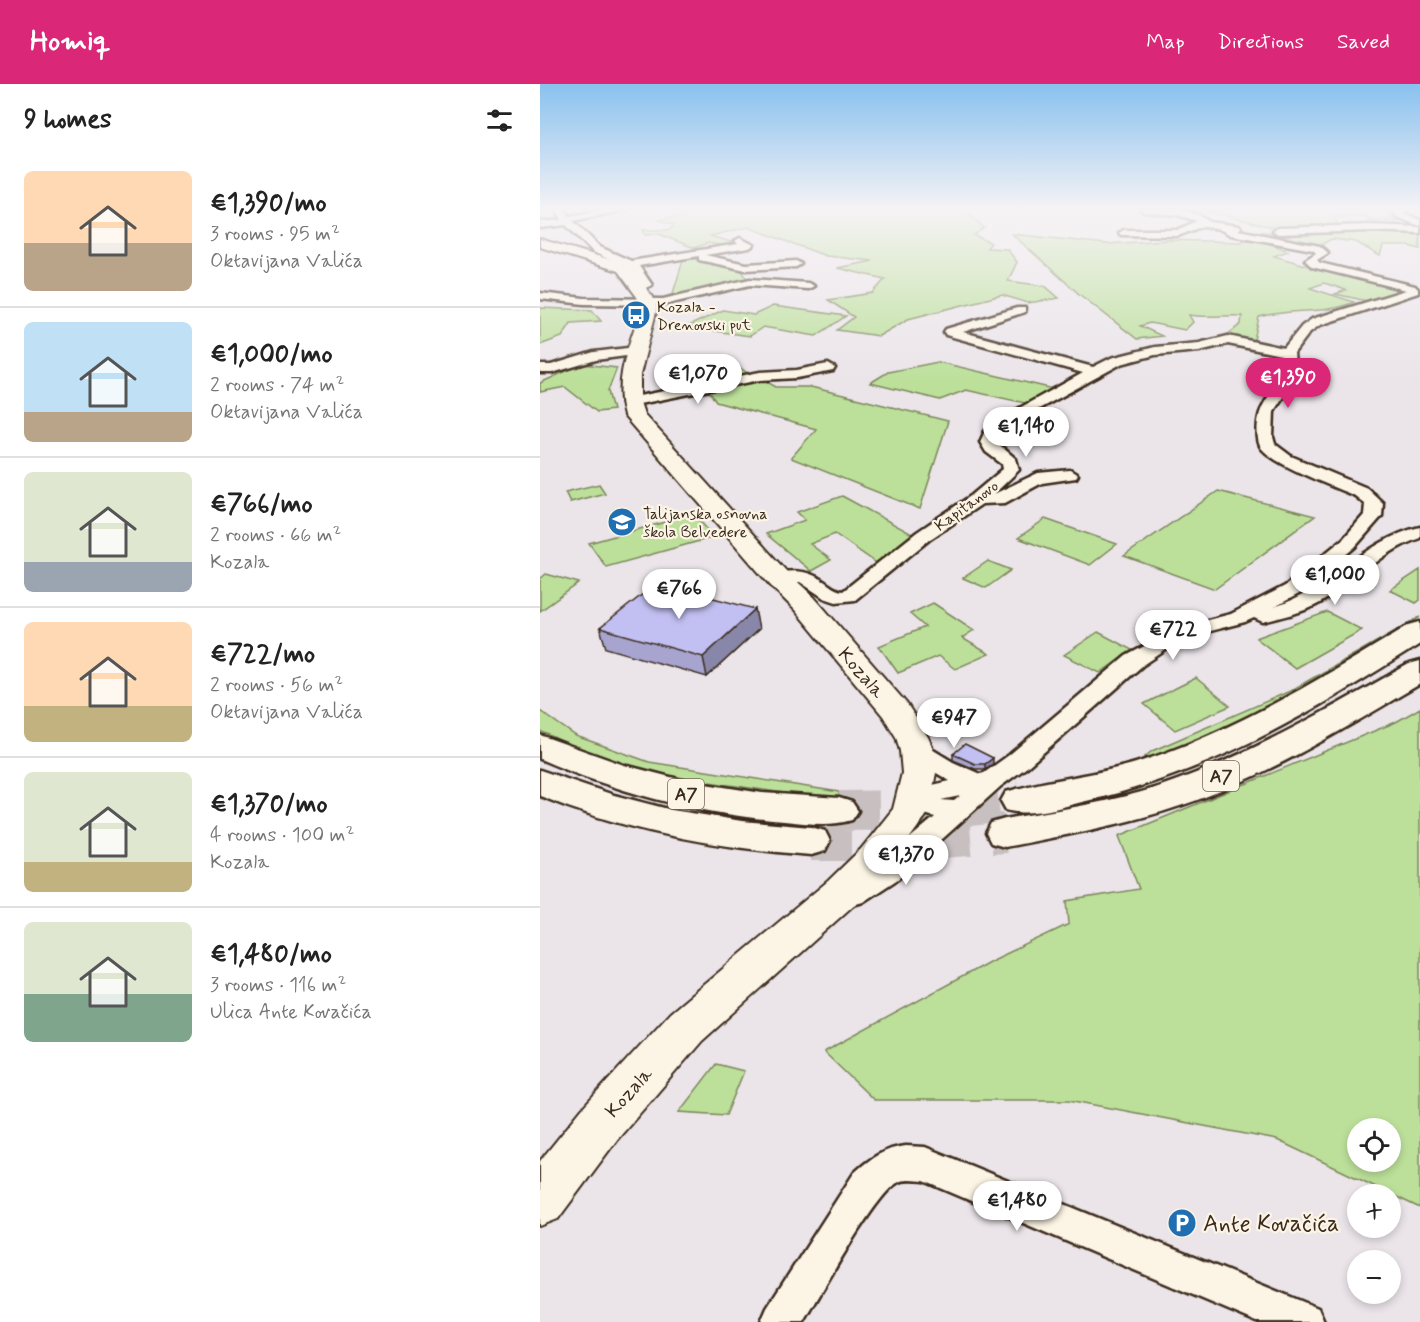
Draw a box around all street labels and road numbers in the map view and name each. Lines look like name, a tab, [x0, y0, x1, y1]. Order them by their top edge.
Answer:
street label: Kapitanovo	[931, 476, 1003, 537]
street label: Kozala	[831, 642, 891, 705]
road number: A7	[1203, 761, 1239, 791]
road number: A7	[668, 779, 704, 809]
street label: Kozala	[599, 1061, 660, 1124]

